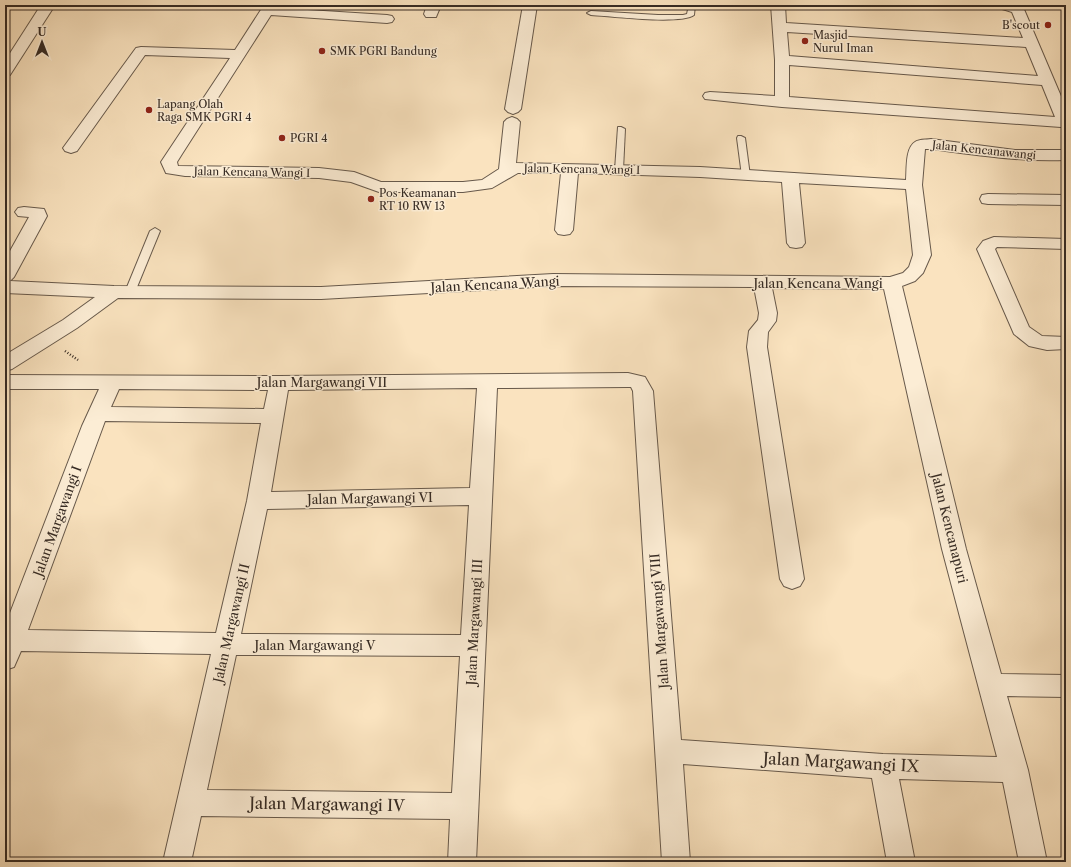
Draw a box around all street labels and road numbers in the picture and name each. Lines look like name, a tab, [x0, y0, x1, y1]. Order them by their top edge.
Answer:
street label: Jalan Kencanawangi	[929, 137, 1037, 162]
street label: Jalan Kencana Wangi I	[522, 161, 640, 177]
street label: Jalan Kencana Wangi I	[192, 164, 310, 180]
street label: Jalan Kencana Wangi	[428, 273, 560, 295]
street label: Jalan Kencana Wangi	[751, 275, 883, 291]
street label: Jalan Margawangi VII	[255, 374, 387, 390]
street label: Jalan Margawangi I	[29, 463, 85, 580]
street label: Jalan Kencanapuri	[928, 469, 971, 585]
street label: Jalan Margawangi VI	[305, 489, 433, 507]
street label: Jalan Margawangi VIII	[646, 553, 672, 691]
street label: Jalan Margawangi III	[463, 558, 485, 688]
street label: Jalan Margawangi II	[209, 562, 253, 686]
street label: Jalan Margawangi V	[253, 637, 376, 653]
street label: Jalan Margawangi IX	[759, 748, 920, 776]
street label: Jalan Margawangi IV	[246, 793, 405, 815]

